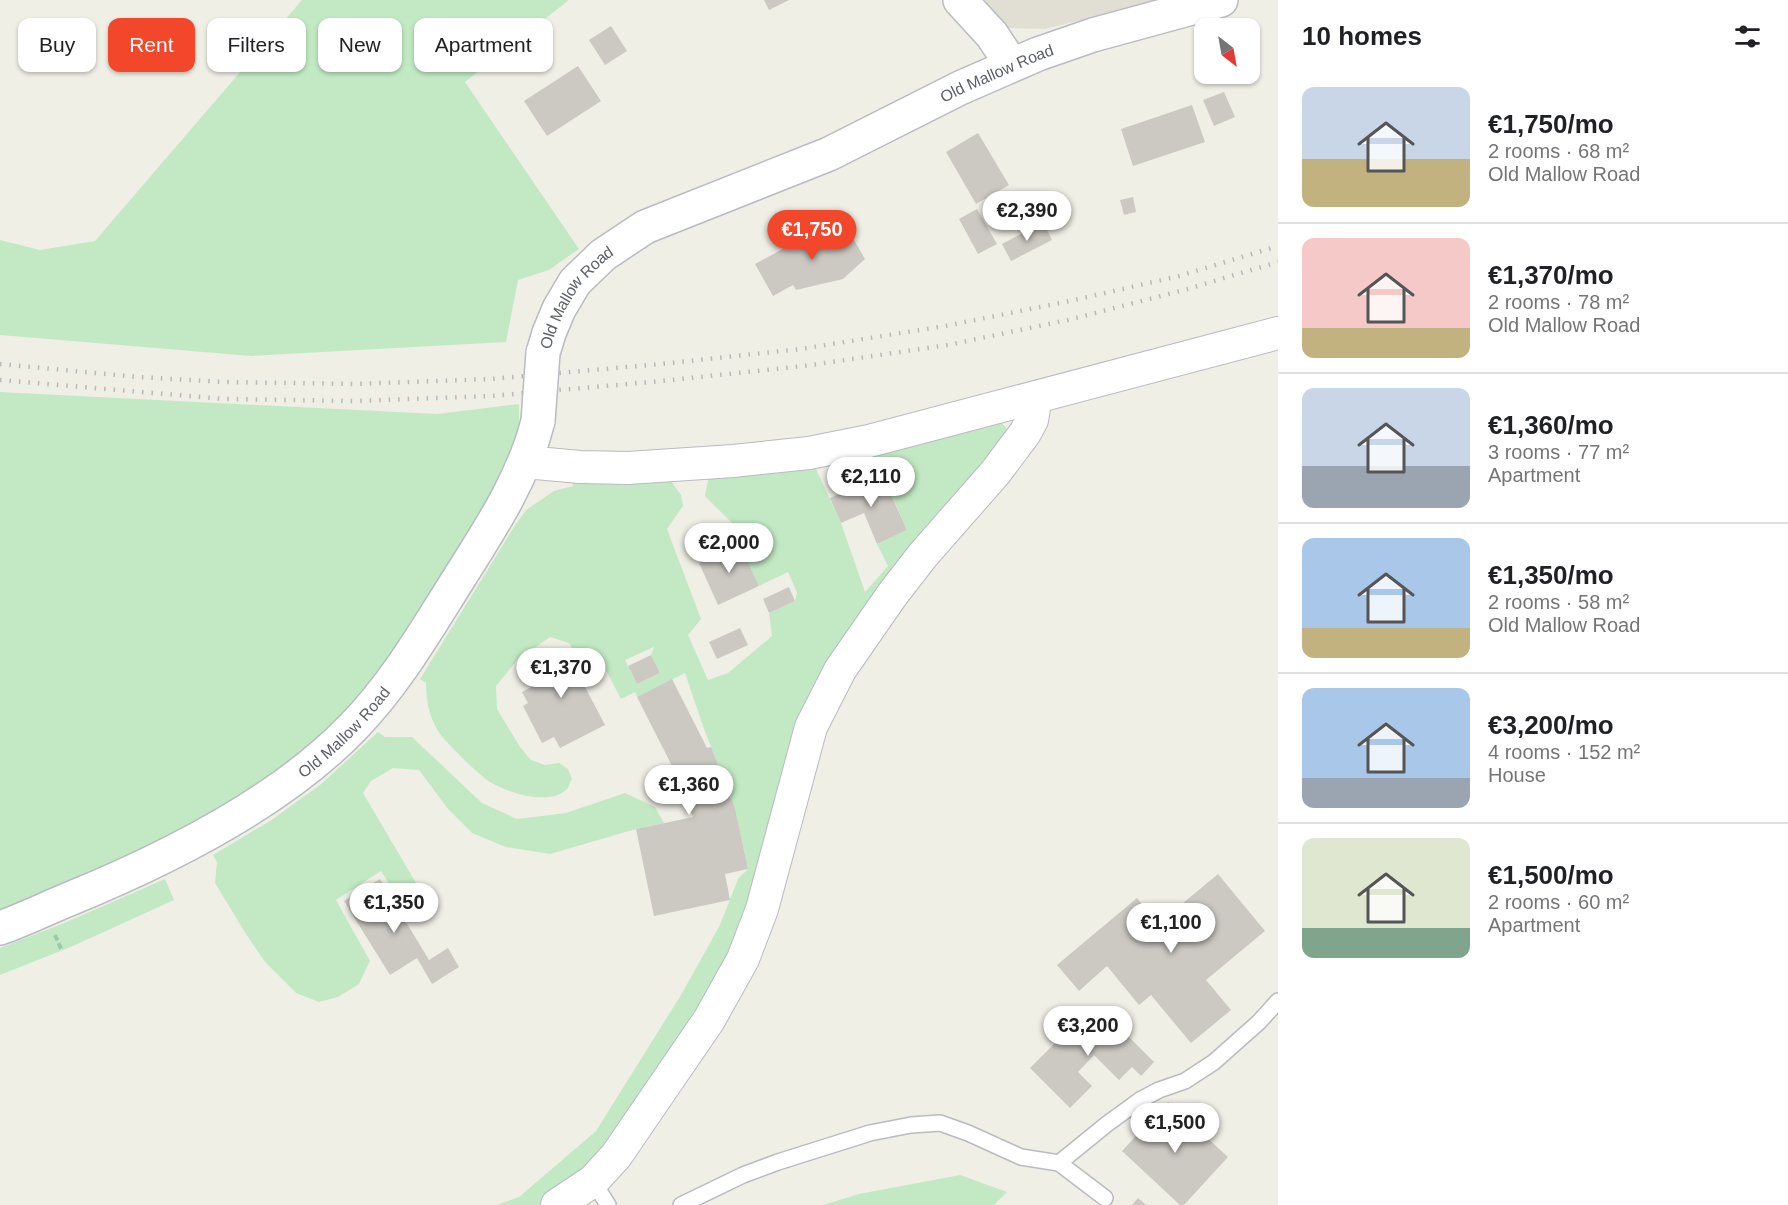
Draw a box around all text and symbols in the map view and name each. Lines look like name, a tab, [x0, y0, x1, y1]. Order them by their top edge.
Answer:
chip: Buy	[18, 18, 96, 72]
chip: Rent	[108, 18, 195, 72]
chip: Filters	[207, 18, 306, 72]
chip: New	[318, 18, 402, 72]
chip: Apartment	[414, 18, 553, 72]
north arrow	[1194, 18, 1260, 84]
map controls	[1194, 18, 1260, 84]
icon: filters	[1731, 20, 1764, 53]
text: 10 homes	[1302, 21, 1422, 51]
street label: Old Mallow Road	[937, 41, 1056, 105]
text: €1,750/mo	[1488, 109, 1614, 139]
icon: home	[1350, 111, 1422, 183]
text: 2 rooms · 68 m²	[1488, 140, 1629, 162]
text: Old Mallow Road	[1488, 163, 1640, 185]
pin: €2,390	[978, 191, 1076, 242]
text: €2,390	[996, 199, 1058, 221]
pin: €1,750	[763, 210, 861, 261]
text: €1,750	[781, 218, 843, 240]
street label: Old Mallow Road	[536, 242, 616, 351]
text: €1,370/mo	[1488, 260, 1614, 290]
icon: home	[1350, 262, 1422, 334]
text: 2 rooms · 78 m²	[1488, 291, 1629, 313]
text: Old Mallow Road	[1488, 314, 1640, 336]
text: €1,360/mo	[1488, 410, 1614, 440]
icon: home	[1350, 412, 1422, 484]
text: 3 rooms · 77 m²	[1488, 441, 1629, 463]
pin: €2,110	[822, 457, 920, 508]
text: Apartment	[1488, 464, 1580, 486]
text: €2,110	[841, 465, 901, 487]
pin: €2,000	[680, 523, 778, 574]
text: €2,000	[698, 531, 760, 553]
text: €1,350/mo	[1488, 560, 1614, 590]
icon: home	[1350, 562, 1422, 634]
text: 2 rooms · 58 m²	[1488, 591, 1629, 613]
text: Old Mallow Road	[1488, 614, 1640, 636]
pin: €1,370	[512, 648, 610, 699]
text: €1,370	[530, 656, 592, 678]
street label: Old Mallow Road	[295, 683, 393, 781]
text: €3,200/mo	[1488, 710, 1614, 740]
icon: home	[1350, 712, 1422, 784]
text: 4 rooms · 152 m²	[1488, 741, 1640, 763]
text: House	[1488, 764, 1546, 786]
pin: €1,360	[640, 765, 738, 816]
text: €1,360	[658, 773, 720, 795]
text: €1,500/mo	[1488, 860, 1614, 890]
icon: home	[1350, 862, 1422, 934]
pin: €1,350	[345, 883, 443, 934]
text: €1,350	[363, 891, 425, 913]
text: 2 rooms · 60 m²	[1488, 891, 1629, 913]
pin: €1,100	[1122, 903, 1220, 954]
text: €1,100	[1140, 911, 1202, 933]
text: Apartment	[1488, 914, 1580, 936]
pin: €3,200	[1039, 1006, 1137, 1057]
text: €3,200	[1057, 1014, 1119, 1036]
pin: €1,500	[1126, 1103, 1224, 1154]
text: €1,500	[1144, 1111, 1206, 1133]

